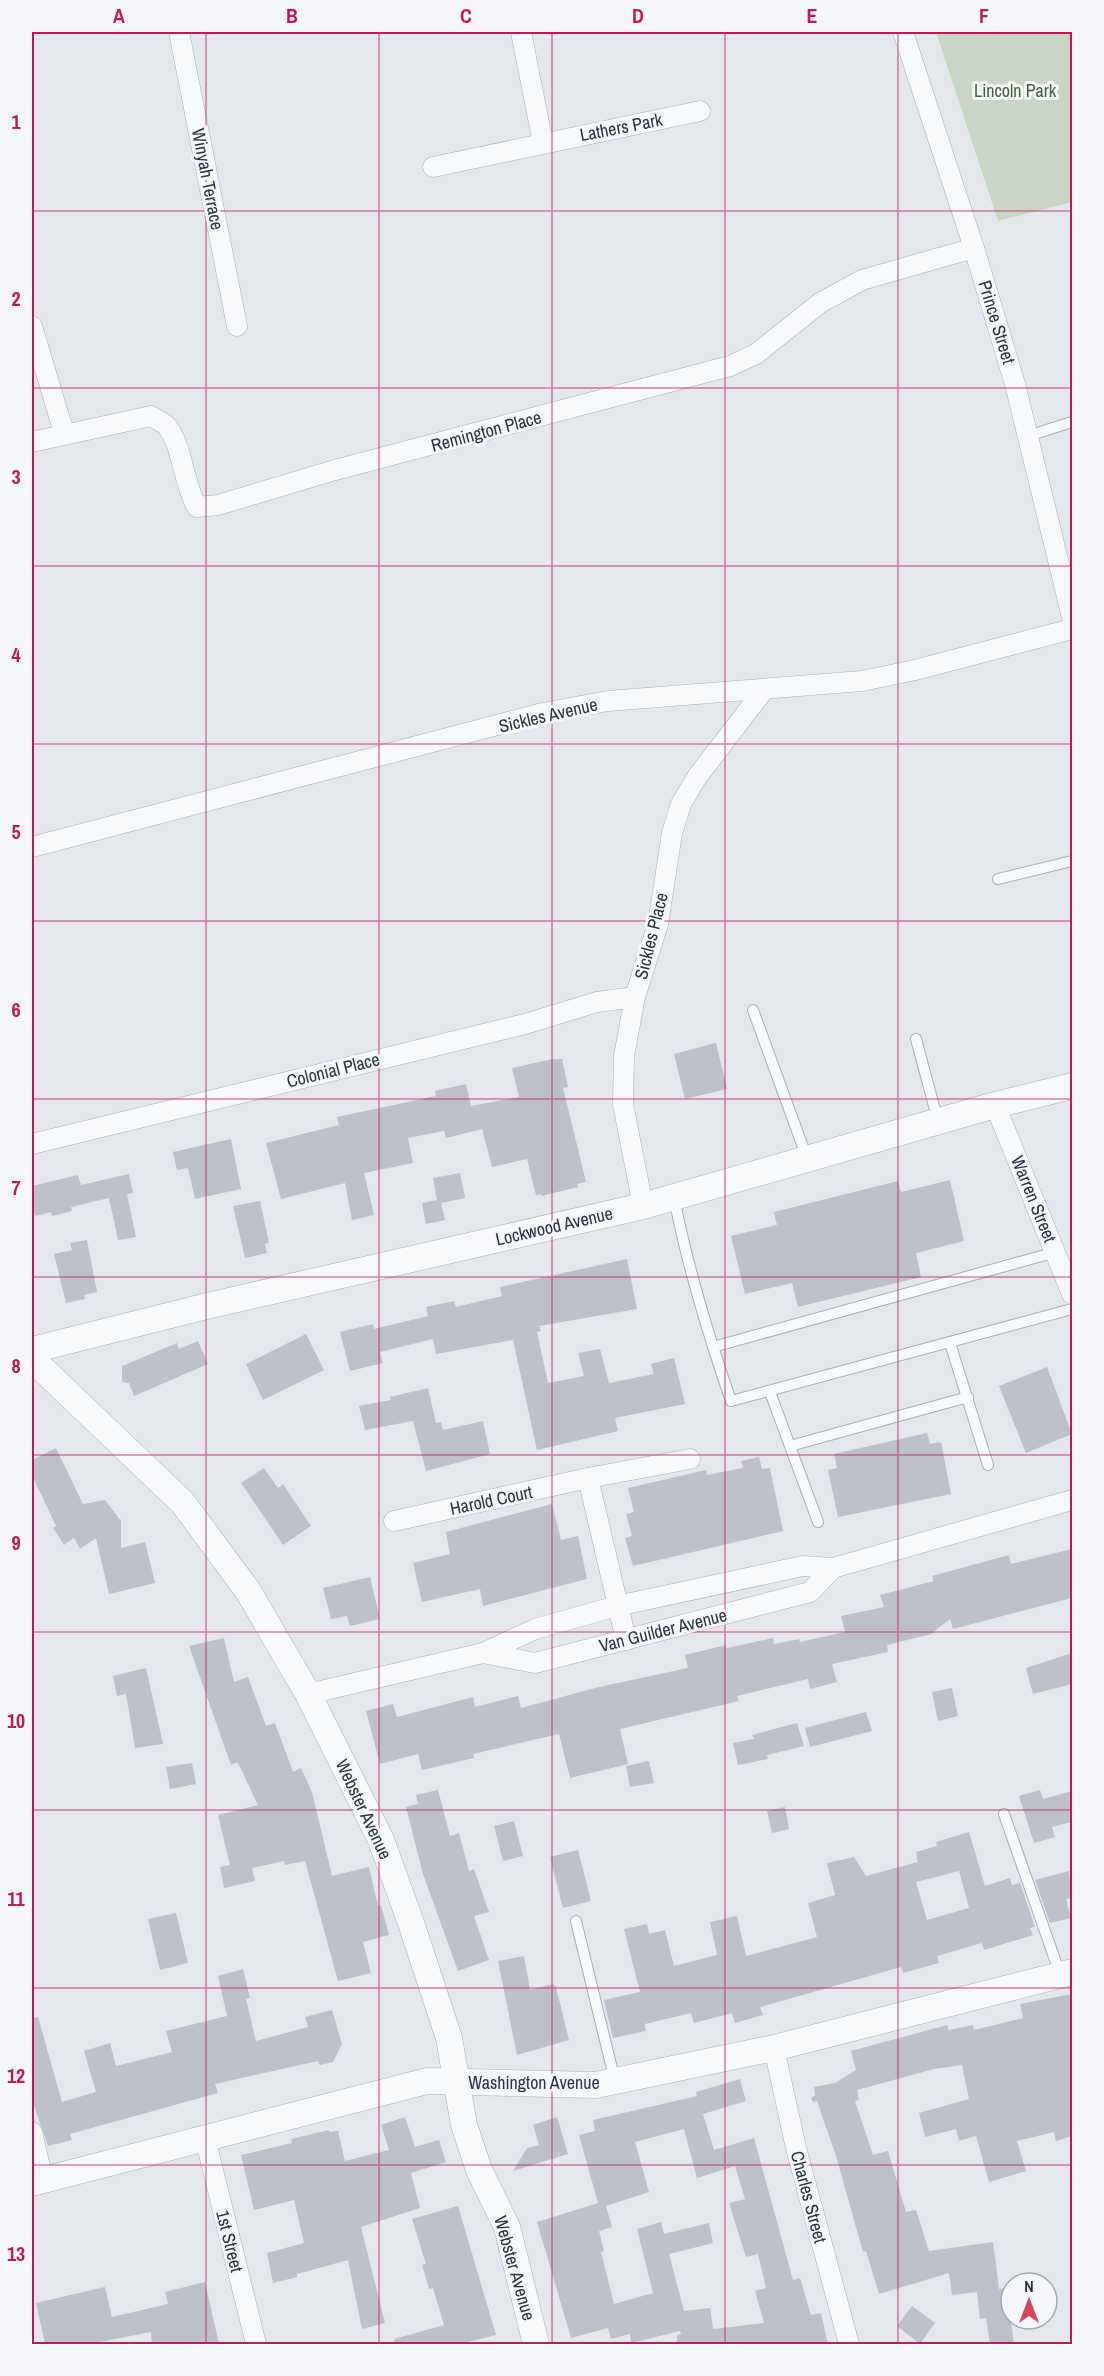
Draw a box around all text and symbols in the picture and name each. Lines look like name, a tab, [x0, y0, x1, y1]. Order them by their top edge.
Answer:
text: A	[113, 2, 125, 29]
text: B	[286, 2, 298, 29]
text: C	[460, 2, 472, 29]
text: D	[632, 2, 644, 29]
text: E	[807, 2, 818, 29]
text: F	[979, 2, 989, 29]
park label: Lincoln Park	[974, 78, 1057, 103]
street label: Lathers Park	[578, 107, 665, 147]
text: 1	[11, 108, 21, 135]
street label: Winyah Terrace	[186, 126, 230, 232]
street label: Prince Street	[972, 277, 1022, 367]
text: 2	[11, 285, 21, 312]
street label: Remington Place	[428, 404, 544, 458]
text: 3	[11, 463, 21, 490]
text: 4	[11, 641, 21, 668]
street label: Sickles Avenue	[496, 691, 600, 739]
text: 5	[11, 818, 21, 845]
street label: Sickles Place	[628, 890, 674, 982]
text: 6	[11, 996, 21, 1023]
street label: Colonial Place	[284, 1046, 382, 1094]
street label: Warren Street	[1005, 1152, 1063, 1246]
text: 7	[11, 1174, 21, 1201]
street label: Lockwood Avenue	[493, 1200, 615, 1252]
text: 8	[11, 1352, 21, 1379]
street label: Harold Court	[447, 1479, 535, 1521]
text: 9	[11, 1529, 21, 1556]
street label: Van Guilder Avenue	[597, 1602, 729, 1658]
text: 10	[7, 1707, 25, 1734]
street label: Webster Avenue	[330, 1755, 398, 1863]
text: 11	[7, 1885, 26, 1912]
text: 12	[7, 2062, 25, 2089]
street label: Washington Avenue	[468, 2070, 600, 2095]
street label: Charles Street	[785, 2148, 833, 2246]
street label: 1st Street	[210, 2207, 250, 2275]
street label: Webster Avenue	[488, 2213, 542, 2323]
text: 13	[7, 2240, 25, 2267]
north arrow	[999, 2271, 1059, 2331]
text: N	[1024, 2275, 1034, 2297]

